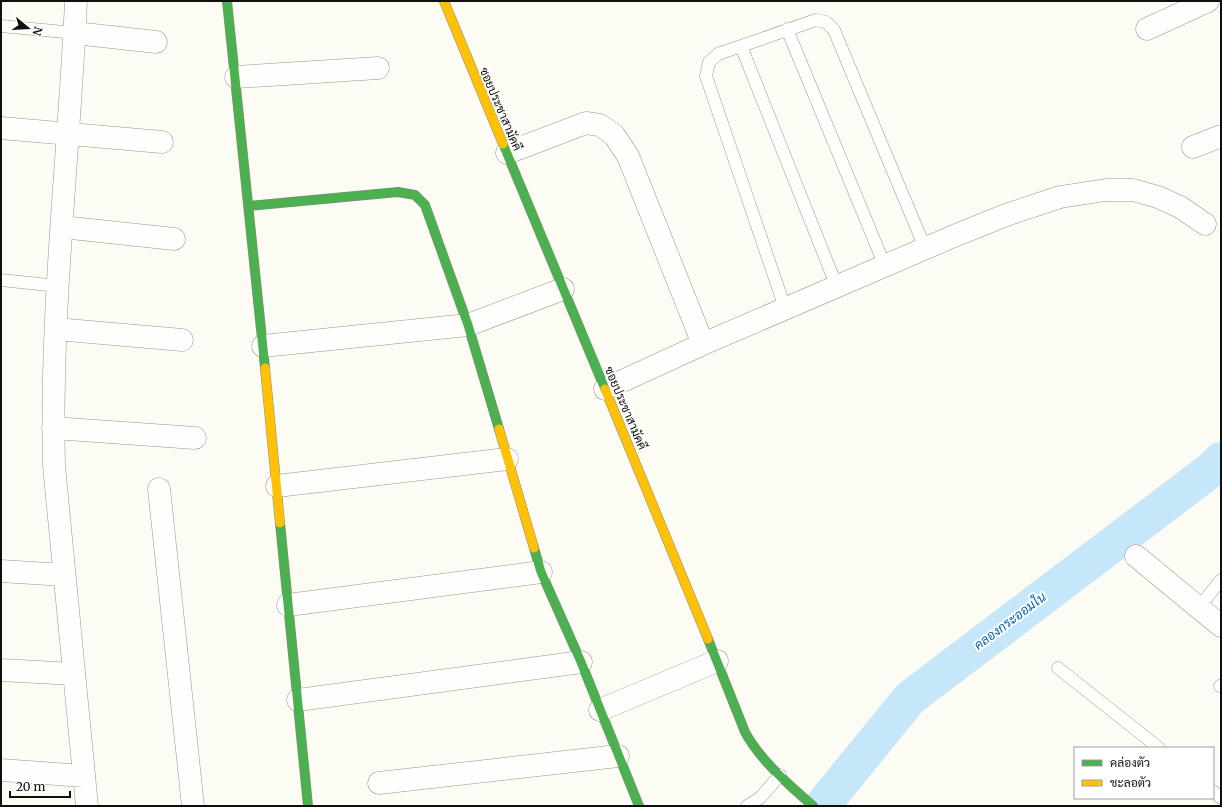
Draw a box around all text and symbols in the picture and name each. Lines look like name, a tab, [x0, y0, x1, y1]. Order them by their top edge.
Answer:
north arrow	[8, 8, 48, 48]
text: N	[29, 25, 46, 38]
street label: ซอยประชาสามัคคี	[477, 65, 525, 153]
street label: ซอยประชาสามัคคี	[602, 364, 650, 452]
water label: คลองกระออมใน	[970, 588, 1050, 654]
legend	[1074, 747, 1214, 799]
text: คล่องตัว	[1110, 755, 1150, 770]
scale bar	[10, 773, 70, 799]
text: ชะลอตัว	[1110, 775, 1151, 790]
text: 20 m	[16, 779, 45, 794]

